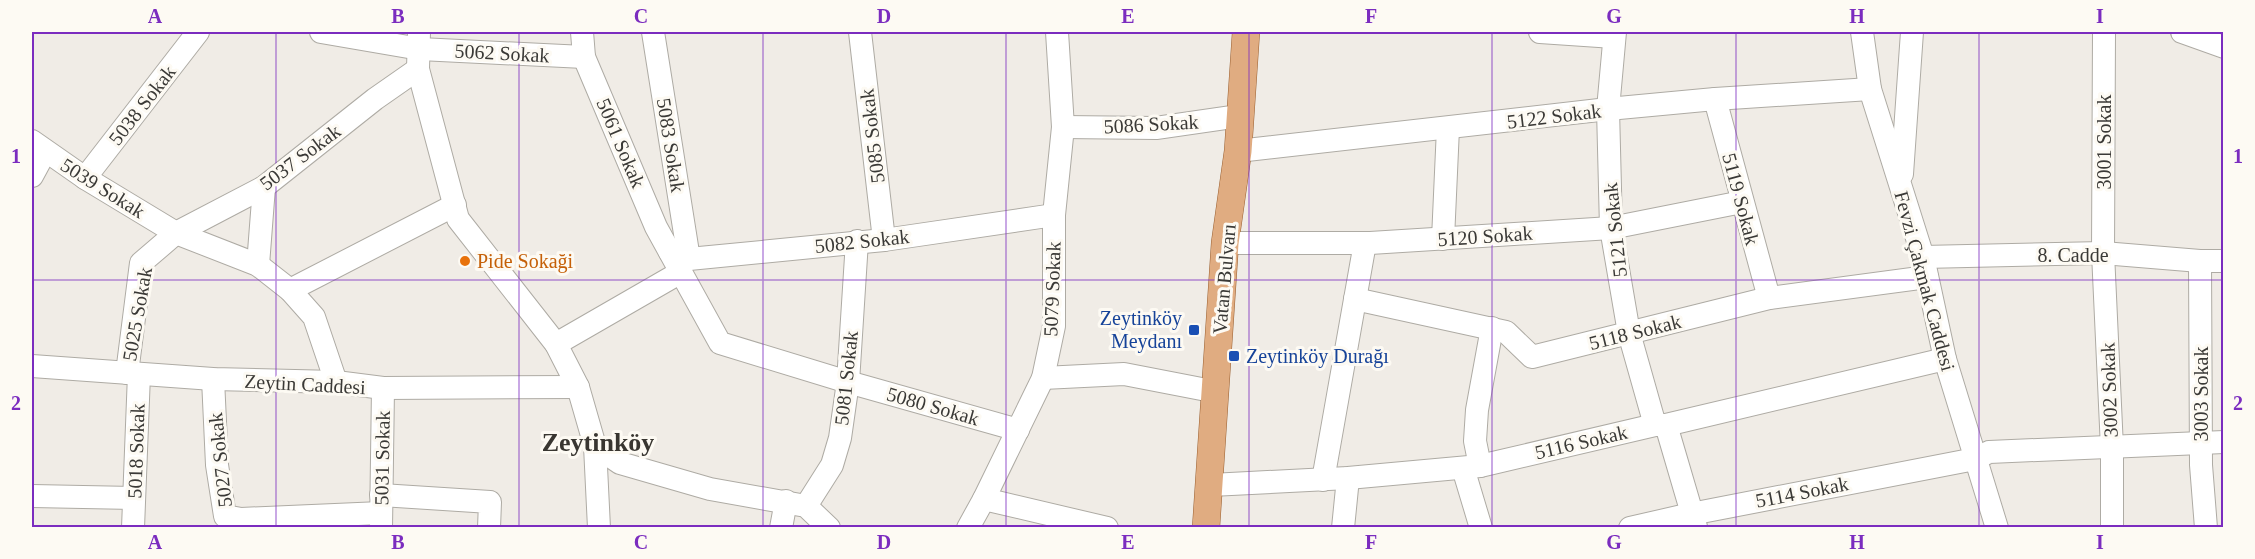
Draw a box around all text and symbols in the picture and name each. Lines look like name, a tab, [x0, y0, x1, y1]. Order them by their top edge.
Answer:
text: A	[148, 5, 163, 27]
text: B	[391, 5, 405, 27]
text: C	[634, 5, 648, 27]
text: D	[877, 5, 891, 27]
text: E	[1121, 5, 1135, 27]
text: F	[1365, 5, 1377, 27]
text: G	[1606, 5, 1622, 27]
text: H	[1849, 5, 1865, 27]
text: I	[2096, 5, 2104, 27]
street label: 5062 Sokak	[454, 40, 550, 66]
street label: 5038 Sokak	[104, 61, 180, 149]
street label: 5085 Sokak	[855, 88, 889, 184]
street label: 5061 Sokak	[592, 95, 650, 191]
street label: 3001 Sokak	[2093, 95, 2115, 190]
street label: 5083 Sokak	[653, 96, 689, 194]
street label: 5122 Sokak	[1506, 99, 1602, 133]
street label: 5086 Sokak	[1103, 111, 1199, 137]
street label: 5037 Sokak	[255, 120, 345, 194]
text: 1	[11, 145, 21, 167]
text: 1	[2233, 145, 2243, 167]
street label: 5119 Sokak	[1718, 151, 1764, 247]
street label: 5039 Sokak	[57, 154, 149, 222]
street label: 5121 Sokak	[1599, 182, 1631, 278]
street label: Fevzi Çakmak Caddesi	[1889, 189, 1960, 374]
street label: 5120 Sokak	[1437, 222, 1533, 250]
street label: Vatan Bulvarı	[1208, 223, 1240, 335]
street label: 5082 Sokak	[814, 225, 910, 257]
street label: 5079 Sokak	[1039, 241, 1065, 337]
street label: 8. Cadde	[2037, 244, 2109, 266]
place label: Pide Sokaği	[477, 250, 574, 273]
marker: Pide Sokaği	[458, 254, 472, 268]
street label: 5025 Sokak	[118, 265, 156, 363]
place label: Zeytinköy Meydanı	[1100, 307, 1182, 353]
street label: 5118 Sokak	[1587, 310, 1683, 354]
marker: Zeytinköy Meydanı	[1187, 323, 1201, 337]
street label: 5081 Sokak	[830, 330, 862, 426]
street label: 3002 Sokak	[2096, 342, 2122, 438]
place label: Zeytinköy Durağı	[1246, 345, 1389, 368]
street label: 3003 Sokak	[2190, 347, 2212, 442]
marker: Zeytinköy Durağı	[1227, 349, 1241, 363]
street label: Zeytin Caddesi	[244, 370, 367, 399]
street label: 5080 Sokak	[884, 382, 982, 430]
text: 2	[11, 392, 21, 414]
text: 2	[2233, 392, 2243, 414]
street label: 5018 Sokak	[123, 403, 149, 499]
street label: 5031 Sokak	[370, 410, 394, 506]
street label: 5027 Sokak	[204, 412, 236, 508]
street label: 5116 Sokak	[1533, 421, 1629, 463]
district label: Zeytinköy	[542, 428, 654, 457]
street label: 5114 Sokak	[1754, 472, 1850, 512]
text: A	[148, 531, 163, 553]
text: B	[391, 531, 405, 553]
text: C	[634, 531, 648, 553]
text: D	[877, 531, 891, 553]
text: E	[1121, 531, 1135, 553]
text: F	[1365, 531, 1377, 553]
text: G	[1606, 531, 1622, 553]
text: H	[1849, 531, 1865, 553]
text: I	[2096, 531, 2104, 553]

